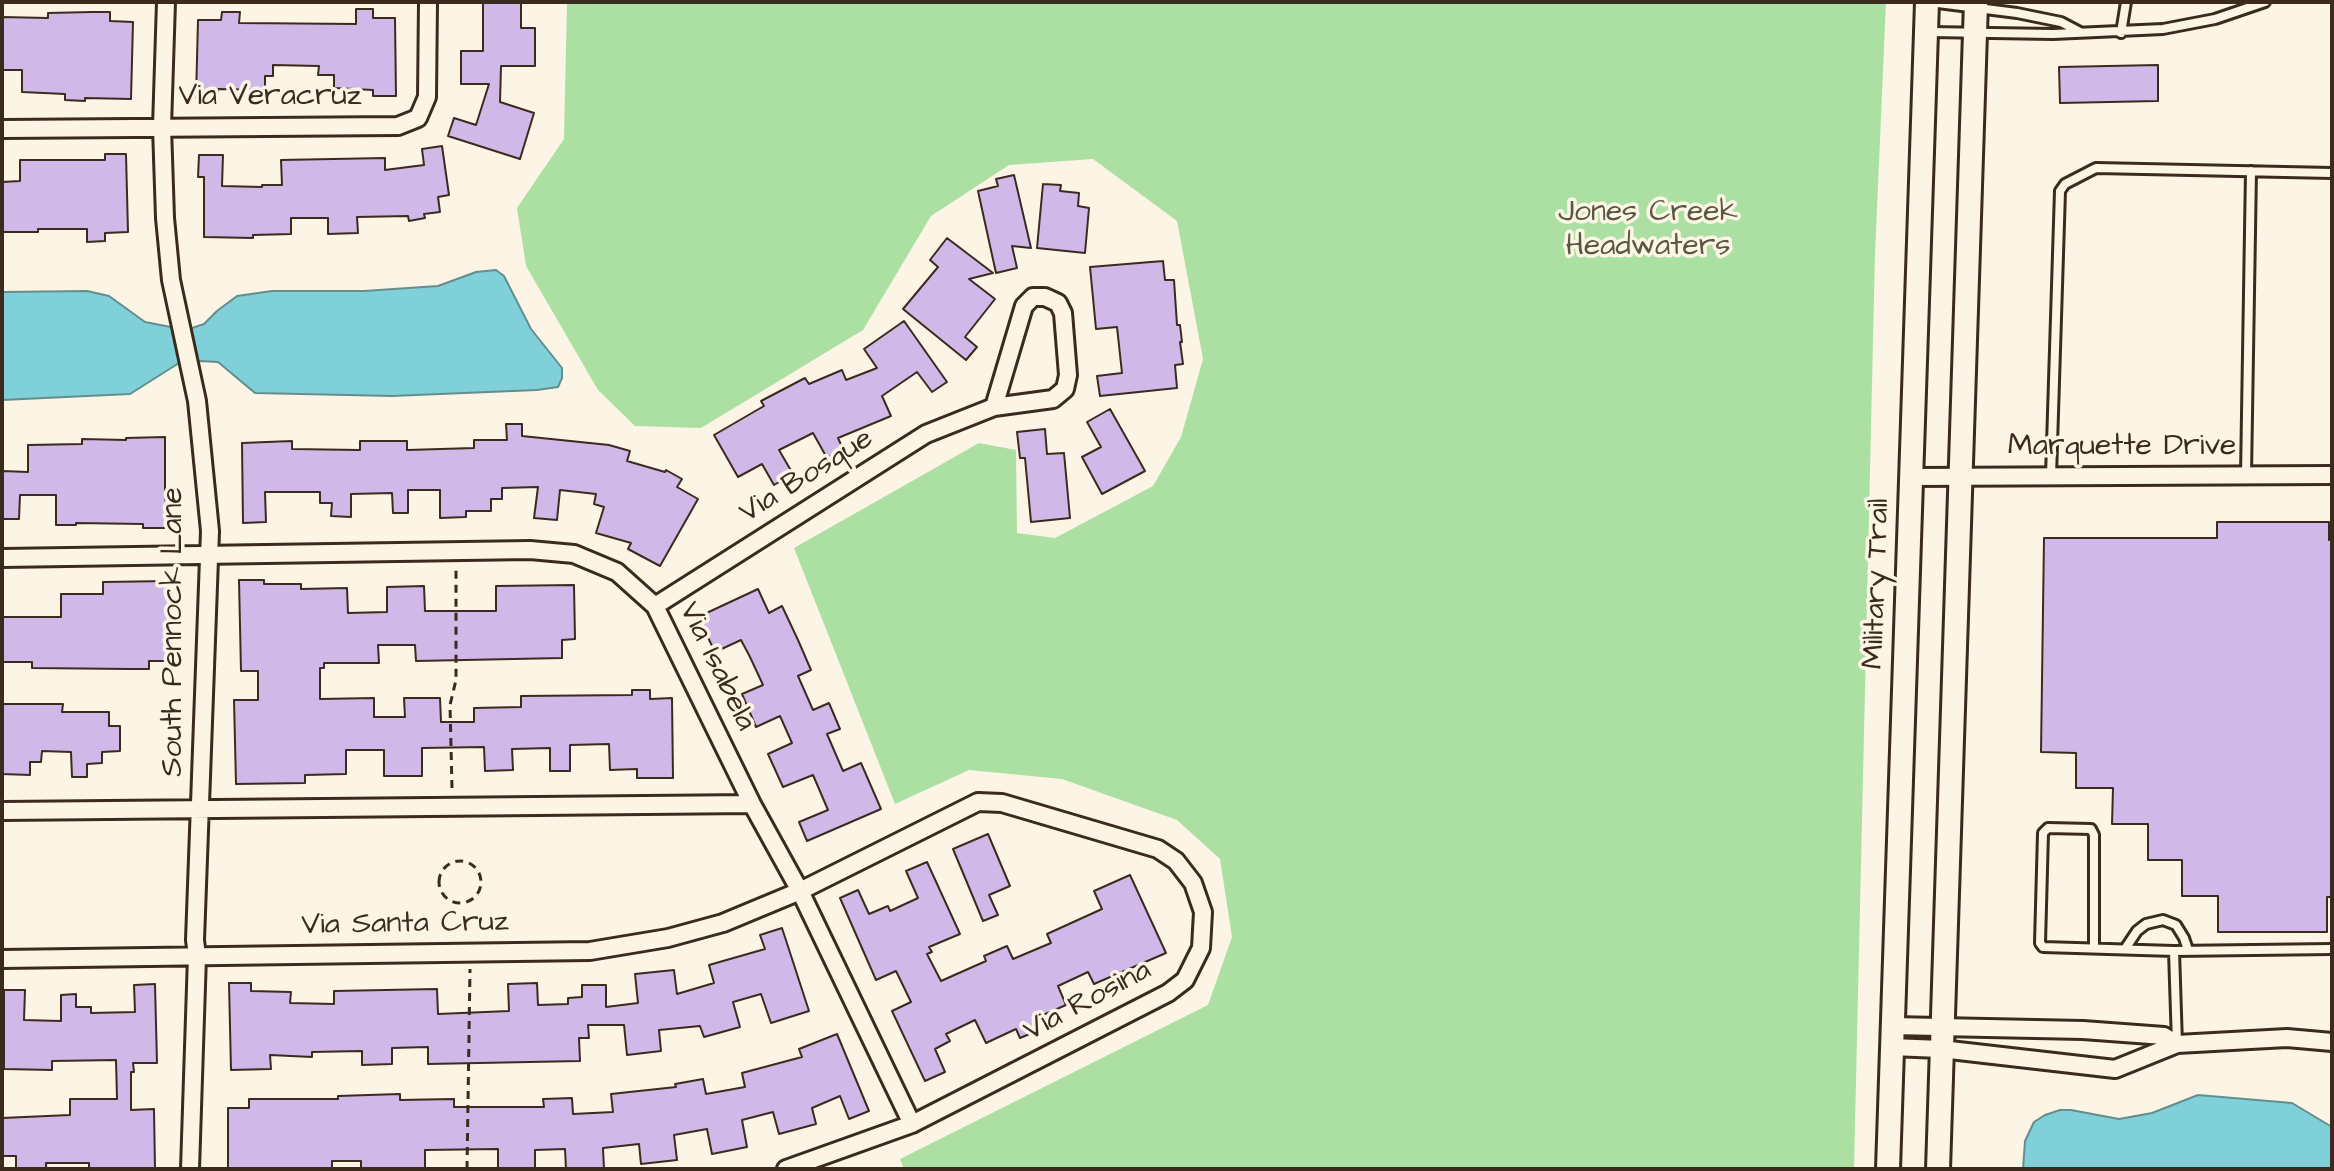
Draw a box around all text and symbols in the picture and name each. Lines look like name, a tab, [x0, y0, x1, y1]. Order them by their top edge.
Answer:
street label: Via Veracruz	[178, 80, 362, 116]
park label: Jones Creek Headwaters	[1558, 196, 1738, 266]
street label: Via Bosque	[734, 422, 880, 532]
street label: Marquette Drive	[2008, 430, 2236, 466]
street label: South Pennock Lane	[157, 487, 193, 777]
street label: Military Trail	[1857, 498, 1899, 670]
street label: Via Isabela	[669, 597, 763, 737]
street label: Via Santa Cruz	[301, 905, 509, 945]
street label: Via Rosina	[1018, 954, 1158, 1050]

